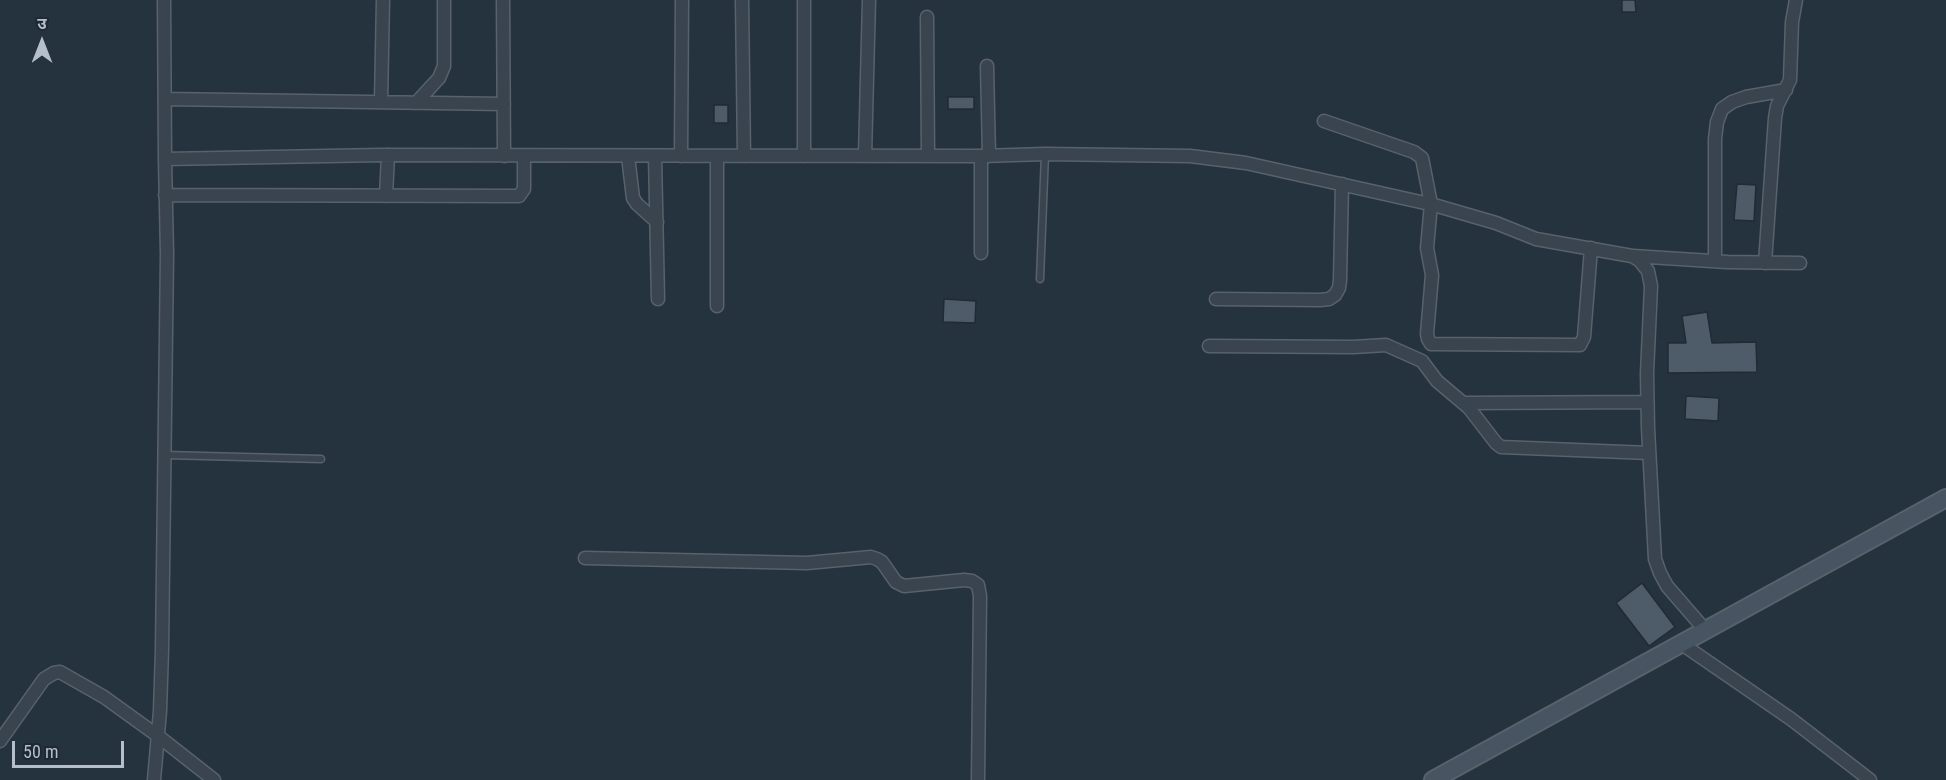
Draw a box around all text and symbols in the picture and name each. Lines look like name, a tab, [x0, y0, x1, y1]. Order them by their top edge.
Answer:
north arrow	[12, 12, 72, 72]
text: उ	[37, 14, 47, 33]
scale bar	[15, 729, 128, 767]
text: 50 m	[23, 741, 58, 762]

